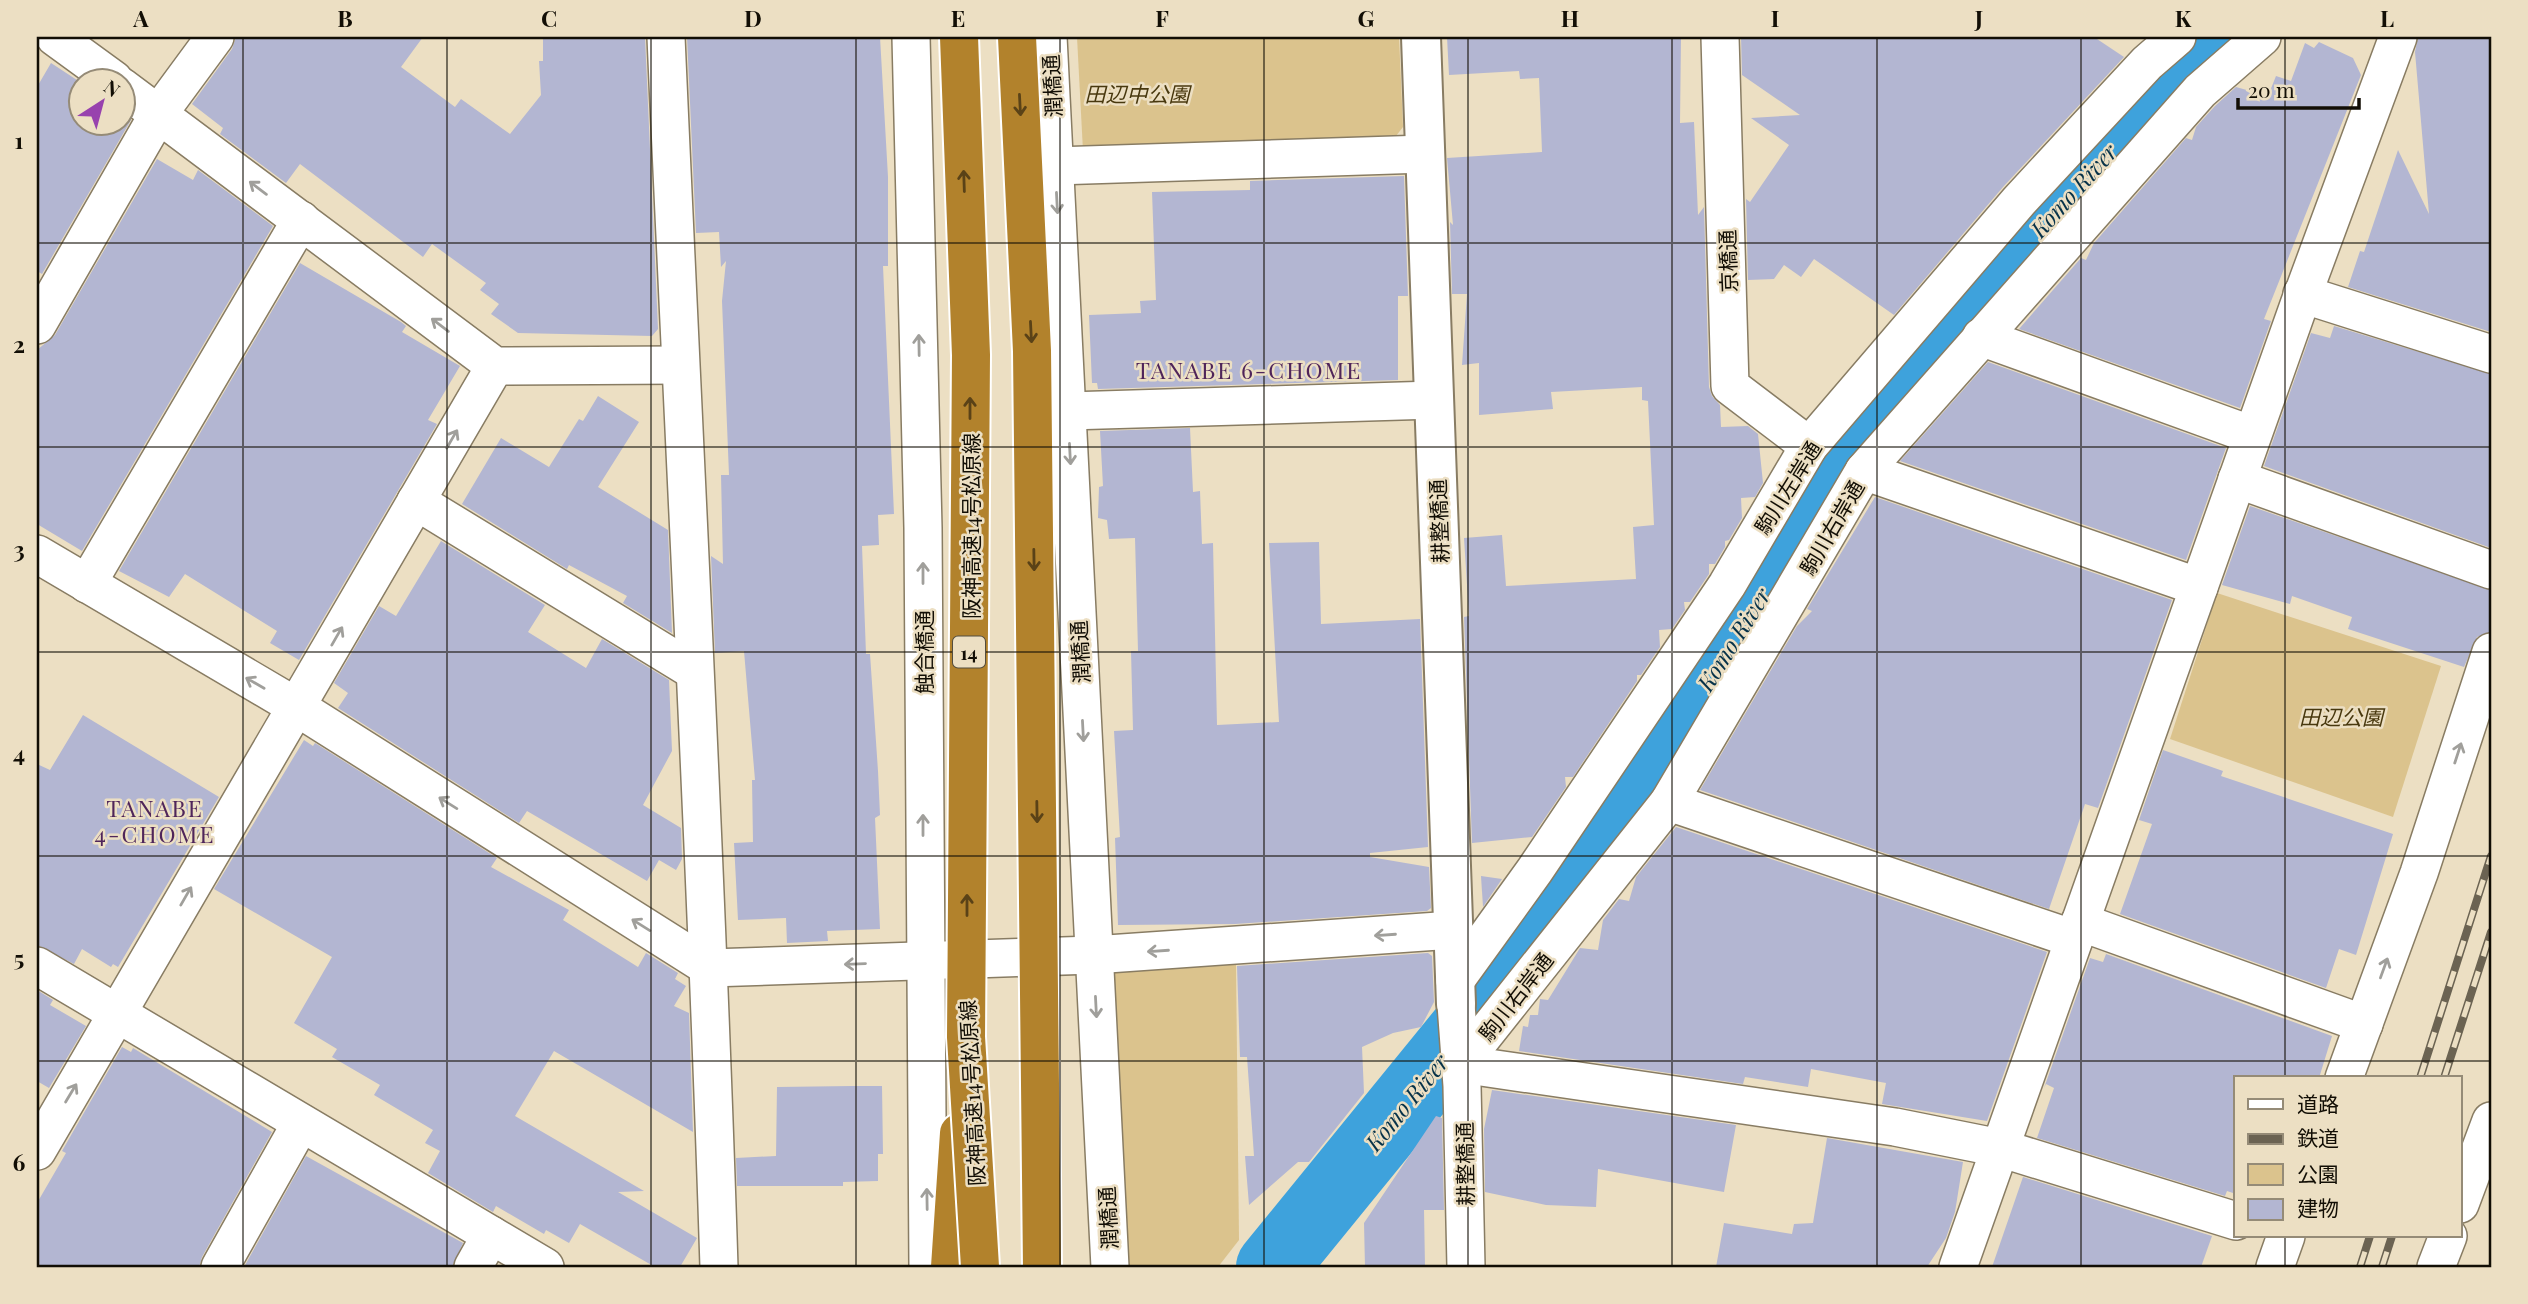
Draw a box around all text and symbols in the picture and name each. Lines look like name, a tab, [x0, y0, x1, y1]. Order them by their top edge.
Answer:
text: A	[132, 2, 149, 33]
text: B	[337, 2, 353, 33]
text: C	[541, 2, 557, 33]
text: D	[744, 2, 762, 33]
text: E	[951, 2, 965, 33]
text: F	[1155, 2, 1169, 33]
text: G	[1358, 2, 1375, 33]
text: H	[1561, 2, 1579, 33]
text: I	[1771, 2, 1779, 33]
text: J	[1974, 2, 1983, 33]
text: K	[2175, 2, 2192, 33]
text: L	[2380, 2, 2394, 33]
street label: 潤橋通	[1035, 54, 1067, 118]
north arrow	[66, 66, 136, 136]
scale bar	[2238, 66, 2358, 110]
text: N	[99, 73, 126, 102]
text: 20 m	[2248, 75, 2295, 103]
park label: 田辺中公園	[1085, 79, 1192, 107]
one-way arrow	[1014, 93, 1027, 116]
text: 1	[15, 124, 24, 155]
water label: Komo River	[2022, 136, 2124, 244]
one-way arrow	[958, 170, 971, 193]
one-way arrow	[250, 181, 268, 196]
one-way arrow	[1051, 191, 1064, 214]
street label: 京橋通	[1712, 229, 1742, 293]
one-way arrow	[431, 318, 450, 333]
one-way arrow	[1025, 320, 1038, 343]
text: 2	[13, 328, 25, 359]
one-way arrow	[912, 334, 925, 357]
district label: TANABE 6-CHOME	[1136, 354, 1362, 385]
one-way arrow	[963, 397, 977, 420]
one-way arrow	[445, 430, 459, 450]
street label: 阪神高速14号松原線	[956, 433, 984, 619]
street label: 駒川左岸通	[1747, 435, 1827, 539]
one-way arrow	[1064, 443, 1077, 466]
street label: 駒川右岸通	[1793, 475, 1869, 579]
street label: 耕整橋通	[1423, 479, 1453, 563]
text: 3	[13, 533, 25, 564]
one-way arrow	[1027, 548, 1041, 571]
one-way arrow	[916, 561, 930, 584]
water label: Komo River	[1689, 581, 1778, 697]
street label: 触合橋通	[909, 610, 937, 694]
street label: 潤橋通	[1063, 620, 1095, 684]
one-way arrow	[330, 626, 344, 646]
road number: 14	[953, 636, 985, 667]
one-way arrow	[246, 675, 266, 689]
park label: 田辺公園	[2299, 702, 2386, 730]
one-way arrow	[1076, 719, 1089, 742]
text: 4	[13, 737, 25, 768]
one-way arrow	[2452, 742, 2465, 764]
district label: TANABE 4-CHOME	[95, 792, 215, 849]
one-way arrow	[439, 795, 459, 809]
one-way arrow	[1030, 800, 1044, 823]
one-way arrow	[916, 813, 930, 836]
one-way arrow	[180, 886, 193, 907]
one-way arrow	[960, 894, 974, 917]
one-way arrow	[631, 917, 651, 931]
one-way arrow	[1374, 929, 1396, 942]
text: 5	[14, 942, 24, 973]
one-way arrow	[1147, 945, 1169, 958]
street label: 駒川右岸通	[1472, 946, 1558, 1046]
one-way arrow	[844, 957, 867, 971]
one-way arrow	[2379, 958, 2391, 980]
one-way arrow	[1090, 995, 1103, 1018]
street label: 阪神高速14号松原線	[952, 999, 990, 1187]
water label: Komo River	[1357, 1046, 1455, 1158]
legend	[2234, 1076, 2462, 1238]
one-way arrow	[65, 1083, 79, 1103]
text: 道路	[2297, 1089, 2339, 1117]
street label: 耕整橋通	[1449, 1122, 1479, 1206]
text: 鉄道	[2297, 1123, 2339, 1151]
text: 6	[13, 1146, 26, 1177]
text: 公園	[2297, 1159, 2339, 1187]
street label: 潤橋通	[1091, 1186, 1123, 1250]
one-way arrow	[920, 1188, 934, 1211]
text: 建物	[2297, 1193, 2339, 1221]

